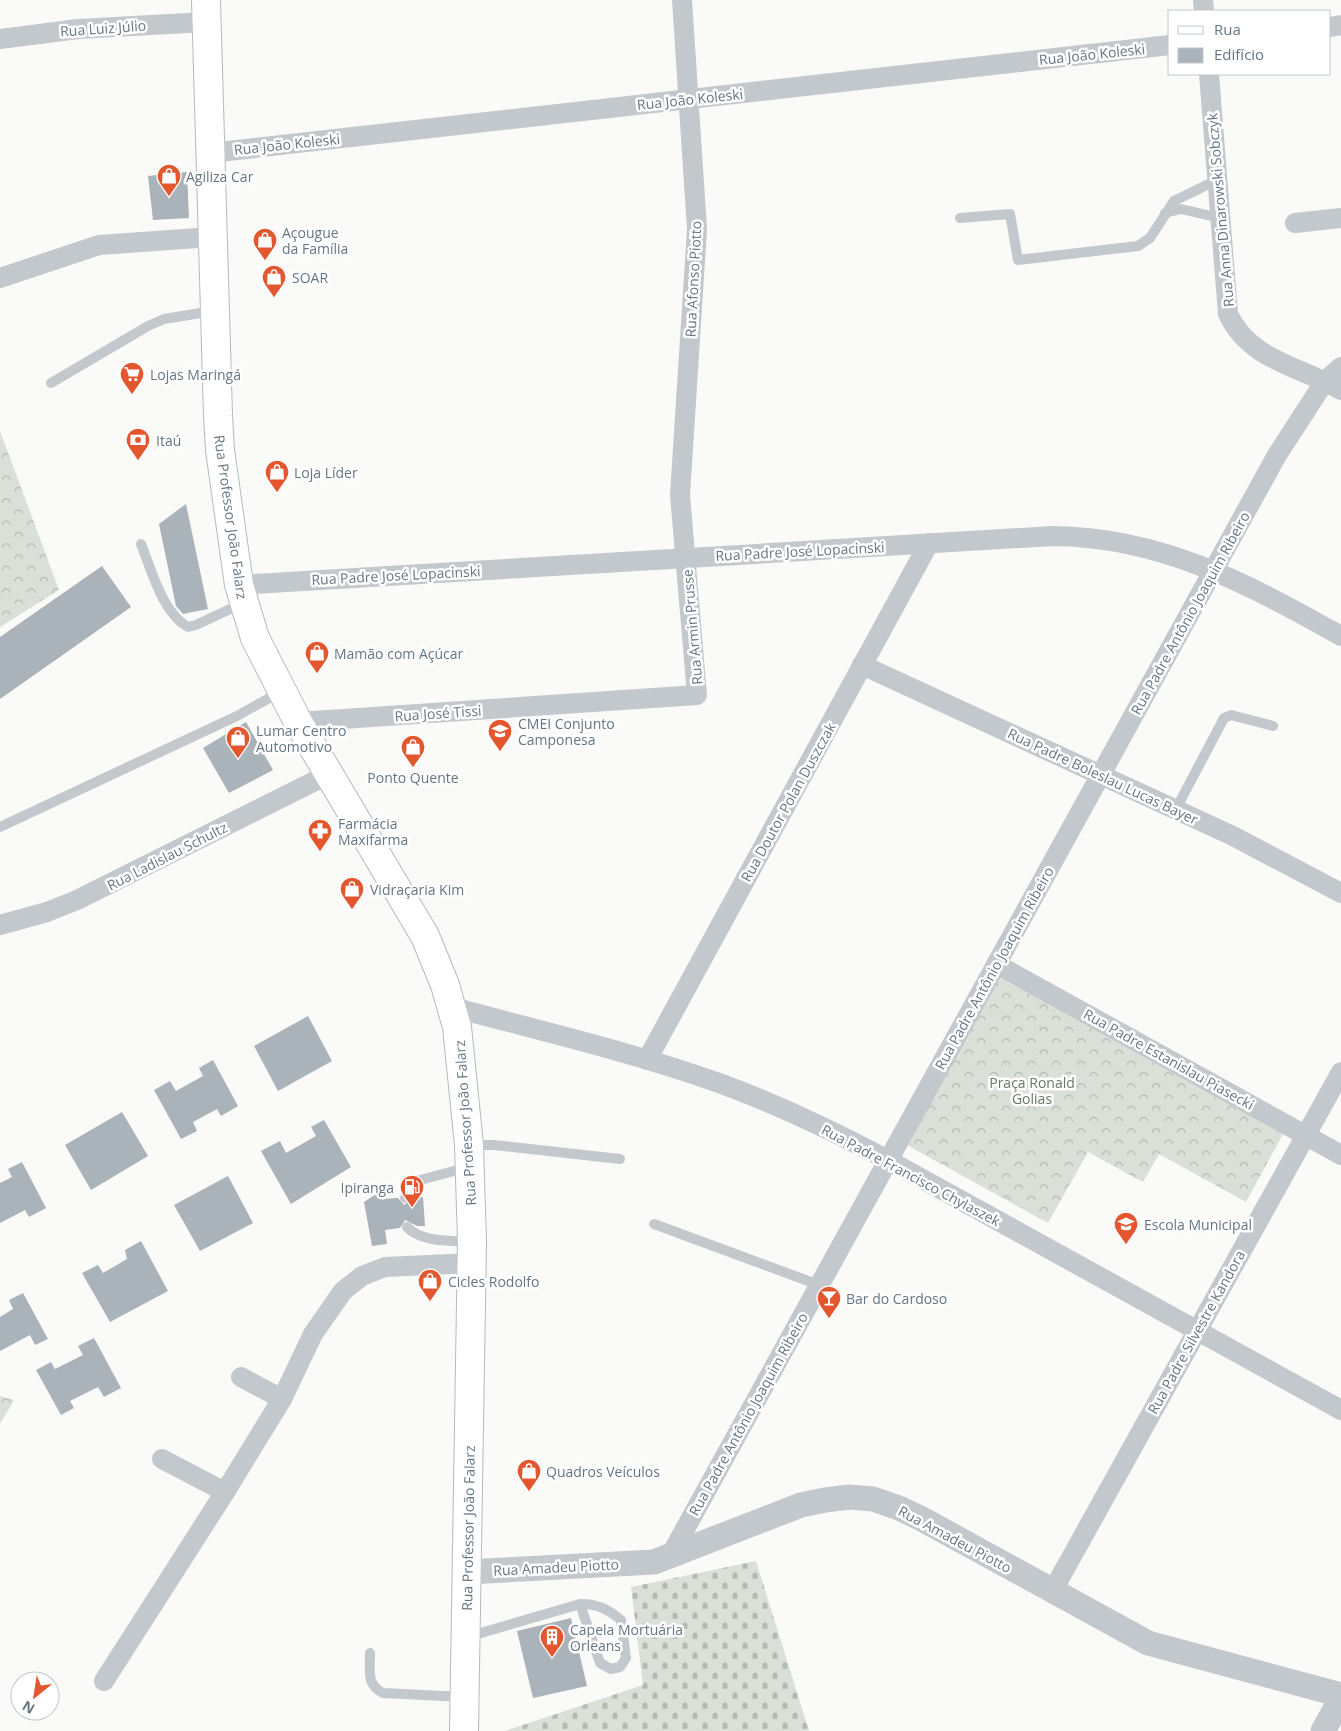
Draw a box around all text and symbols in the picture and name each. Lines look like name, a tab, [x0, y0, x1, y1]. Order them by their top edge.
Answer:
legend	[1168, 10, 1331, 75]
street label: Rua Luiz Júlio	[59, 16, 147, 40]
text: Rua	[1214, 19, 1241, 39]
street label: Rua João Koleski	[1038, 39, 1146, 69]
text: Edifício	[1214, 44, 1264, 64]
street label: Rua João Koleski	[636, 84, 744, 114]
street label: Rua Anna Dinarowski Sobczyk	[1202, 112, 1238, 308]
street label: Rua João Koleski	[233, 129, 341, 159]
shop icon: Agiliza Car	[156, 163, 182, 197]
place label: Agiliza Car	[186, 167, 254, 186]
street label: Rua Afonso Piotto	[680, 220, 706, 338]
place label: Açougue da Família	[282, 223, 348, 258]
shop icon: Açougue da Família	[252, 227, 278, 261]
shop icon: SOAR	[261, 264, 287, 298]
place label: SOAR	[292, 268, 328, 287]
supermarket icon: Lojas Maringá	[119, 361, 145, 395]
place label: Lojas Maringá	[150, 365, 241, 384]
bank icon: Itaú	[125, 427, 151, 461]
place label: Itaú	[156, 431, 181, 450]
street label: Rua Professor João Falarz	[210, 434, 252, 601]
shop icon: Loja Líder	[264, 459, 290, 493]
place label: Loja Líder	[294, 463, 358, 482]
street label: Rua Padre Antônio Joaquim Ribeiro	[1126, 508, 1254, 718]
street label: Rua Padre José Lopacinski	[715, 537, 885, 565]
street label: Rua Padre José Lopacinski	[311, 561, 481, 589]
street label: Rua Armin Prusse	[677, 568, 707, 686]
shop icon: Mamão com Açúcar	[304, 640, 330, 674]
place label: Mamão com Açúcar	[334, 644, 464, 663]
street label: Rua José Tissi	[394, 700, 482, 726]
place label: CMEI Conjunto Camponesa	[518, 714, 615, 749]
school or university icon: CMEI Conjunto Camponesa	[487, 718, 513, 752]
street label: Rua Doutor Polan Duszczak	[736, 718, 840, 885]
place label: Lumar Centro Automotivo	[256, 721, 346, 756]
street label: Rua Padre Boleslau Lucas Bayer	[1005, 723, 1201, 829]
shop icon: Lumar Centro Automotivo	[225, 725, 251, 759]
shop icon: Ponto Quente	[400, 734, 426, 768]
place label: Ponto Quente	[367, 768, 459, 787]
place label: Farmácia Maxifarma	[338, 814, 408, 849]
street label: Rua Ladislau Schultz	[104, 817, 231, 895]
pharmacy icon: Farmácia Maxifarma	[307, 818, 333, 852]
street label: Rua Padre Antônio Joaquim Ribeiro	[930, 863, 1058, 1073]
shop icon: Vidraçaria Kim	[339, 876, 365, 910]
place label: Vidraçaria Kim	[370, 880, 464, 899]
street label: Rua Padre Estanislau Piasecki	[1080, 1004, 1258, 1114]
street label: Rua Professor João Falarz	[450, 1039, 480, 1206]
park label: Praça Ronald Golias	[989, 1073, 1075, 1108]
street label: Rua Padre Francisco Chylaszek	[818, 1120, 1004, 1231]
fuel station icon: Ipiranga	[399, 1174, 425, 1208]
place label: Ipiranga	[341, 1178, 394, 1197]
school or university icon: Escola Municipal	[1113, 1211, 1139, 1245]
place label: Escola Municipal	[1144, 1215, 1252, 1234]
street label: Rua Padre Silvestre Kandora	[1143, 1247, 1249, 1417]
shop icon: Cicles Rodolfo	[417, 1268, 443, 1302]
place label: Cicles Rodolfo	[448, 1272, 539, 1291]
bar icon: Bar do Cardoso	[816, 1285, 842, 1319]
place label: Bar do Cardoso	[846, 1289, 947, 1308]
street label: Rua Padre Antônio Joaquim Ribeiro	[684, 1309, 812, 1519]
street label: Rua Professor João Falarz	[457, 1445, 479, 1611]
shop icon: Quadros Veículos	[516, 1458, 542, 1492]
place label: Quadros Veículos	[546, 1462, 660, 1481]
street label: Rua Amadeu Piotto	[895, 1501, 1015, 1577]
street label: Rua Amadeu Piotto	[493, 1554, 619, 1580]
place label: Capela Mortuária Orleans	[570, 1620, 683, 1655]
building icon: Capela Mortuária Orleans	[539, 1624, 565, 1658]
north arrow	[10, 1671, 60, 1721]
text: N	[19, 1697, 38, 1719]

